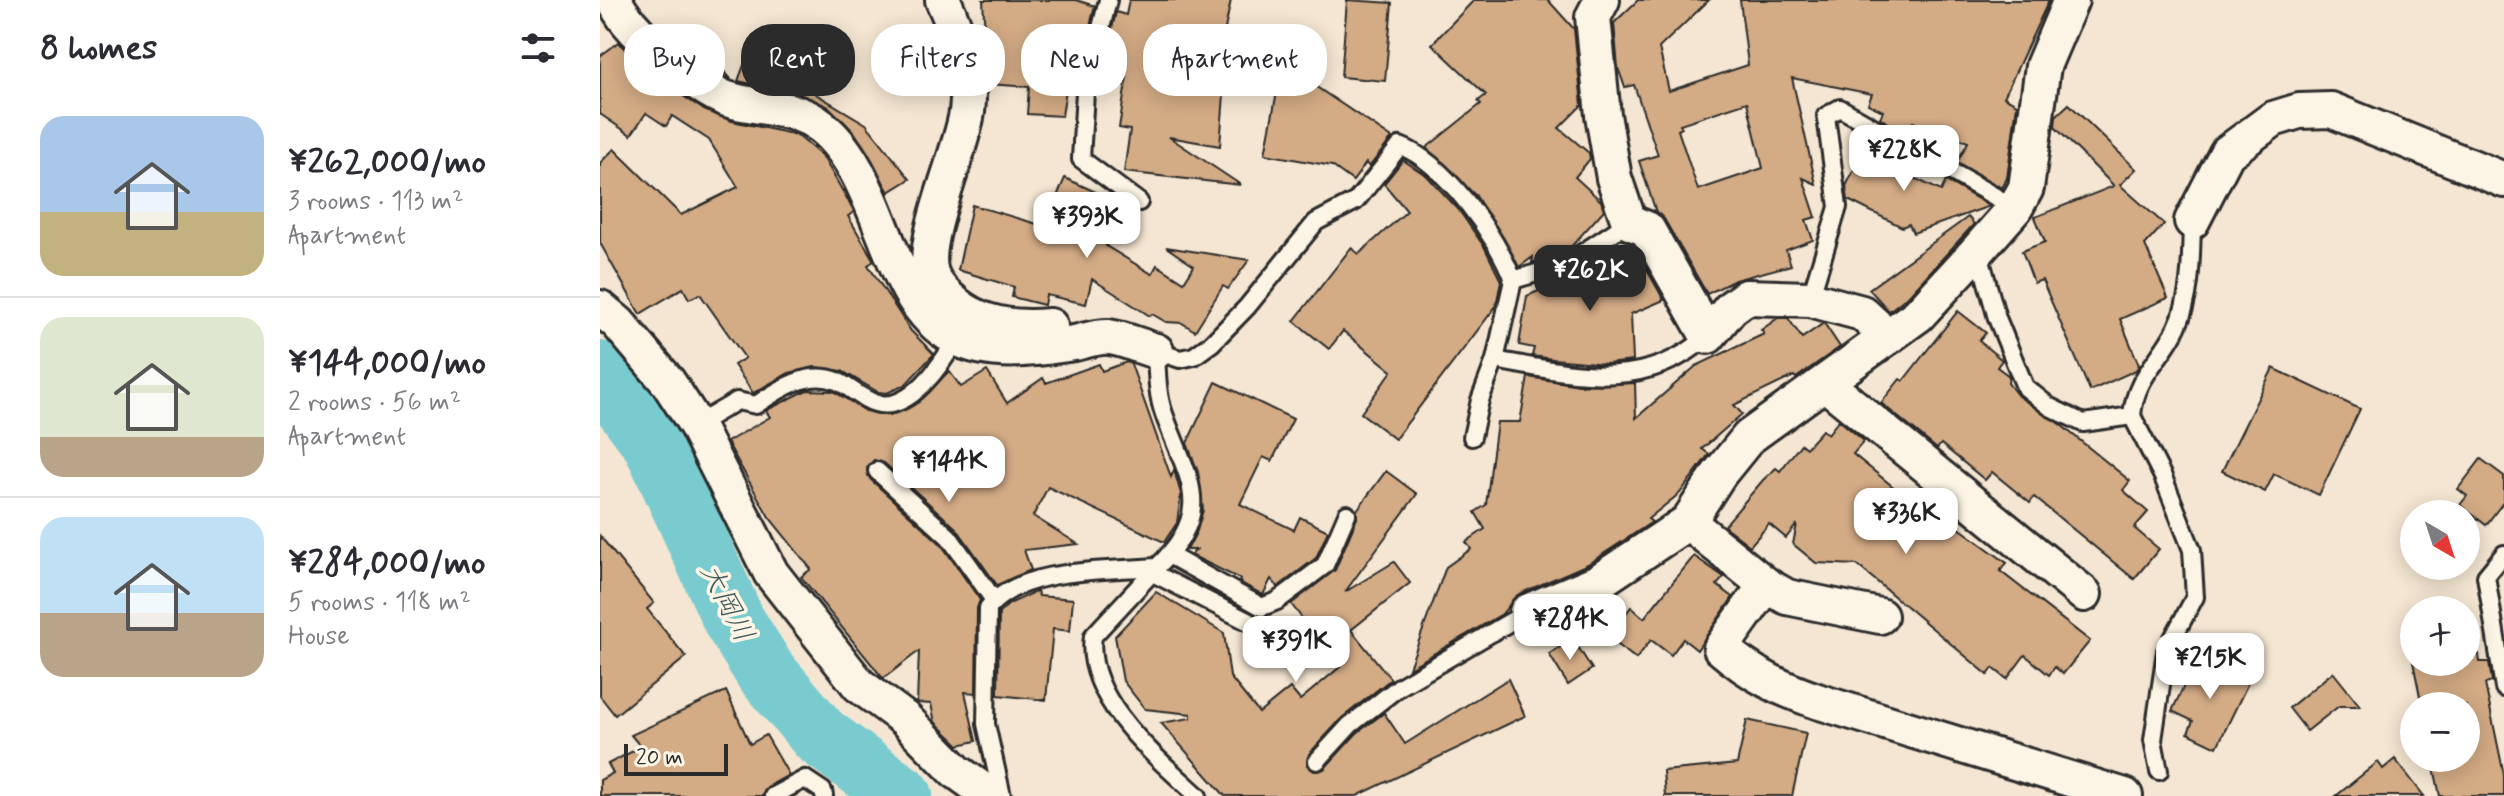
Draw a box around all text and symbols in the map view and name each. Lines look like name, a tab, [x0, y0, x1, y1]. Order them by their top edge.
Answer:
chip: Buy	[624, 24, 725, 96]
chip: Rent	[741, 24, 855, 96]
chip: Filters	[871, 24, 1005, 96]
chip: New	[1021, 24, 1127, 96]
chip: Apartment	[1143, 24, 1327, 96]
text: 8 homes	[40, 26, 157, 71]
icon: filters	[516, 26, 560, 70]
pin: ¥228K	[1848, 125, 1960, 193]
text: ¥228K	[1867, 134, 1941, 168]
text: ¥262,000/mo	[288, 140, 486, 185]
icon: home	[104, 148, 200, 244]
text: 3 rooms · 113 m²	[288, 185, 464, 219]
pin: ¥393K	[1031, 192, 1143, 260]
text: ¥393K	[1051, 201, 1123, 235]
text: Apartment	[288, 219, 406, 253]
pin: ¥262K	[1534, 245, 1646, 313]
text: ¥262K	[1552, 254, 1628, 288]
text: ¥144,000/mo	[288, 341, 486, 386]
icon: home	[104, 349, 200, 445]
text: 2 rooms · 56 m²	[288, 386, 461, 420]
text: Apartment	[288, 420, 406, 454]
pin: ¥144K	[893, 436, 1005, 504]
text: ¥144K	[911, 445, 987, 479]
pin: ¥336K	[1850, 488, 1962, 556]
text: ¥336K	[1872, 497, 1940, 531]
north arrow	[2400, 500, 2480, 580]
map controls	[2400, 500, 2480, 772]
text: ¥284,000/mo	[288, 541, 486, 586]
icon: home	[104, 549, 200, 645]
water label: 大岡川	[690, 557, 761, 649]
text: 5 rooms · 118 m²	[288, 586, 471, 620]
pin: ¥284K	[1514, 594, 1626, 662]
button: +	[2400, 596, 2480, 676]
text: ¥284K	[1532, 603, 1608, 637]
pin: ¥391K	[1240, 616, 1352, 684]
text: House	[288, 620, 349, 654]
text: ¥391K	[1261, 625, 1331, 659]
pin: ¥215K	[2154, 633, 2266, 701]
text: ¥215K	[2174, 642, 2246, 676]
button: −	[2400, 692, 2480, 772]
scale bar	[624, 740, 728, 776]
text: 20 m	[636, 744, 683, 772]

